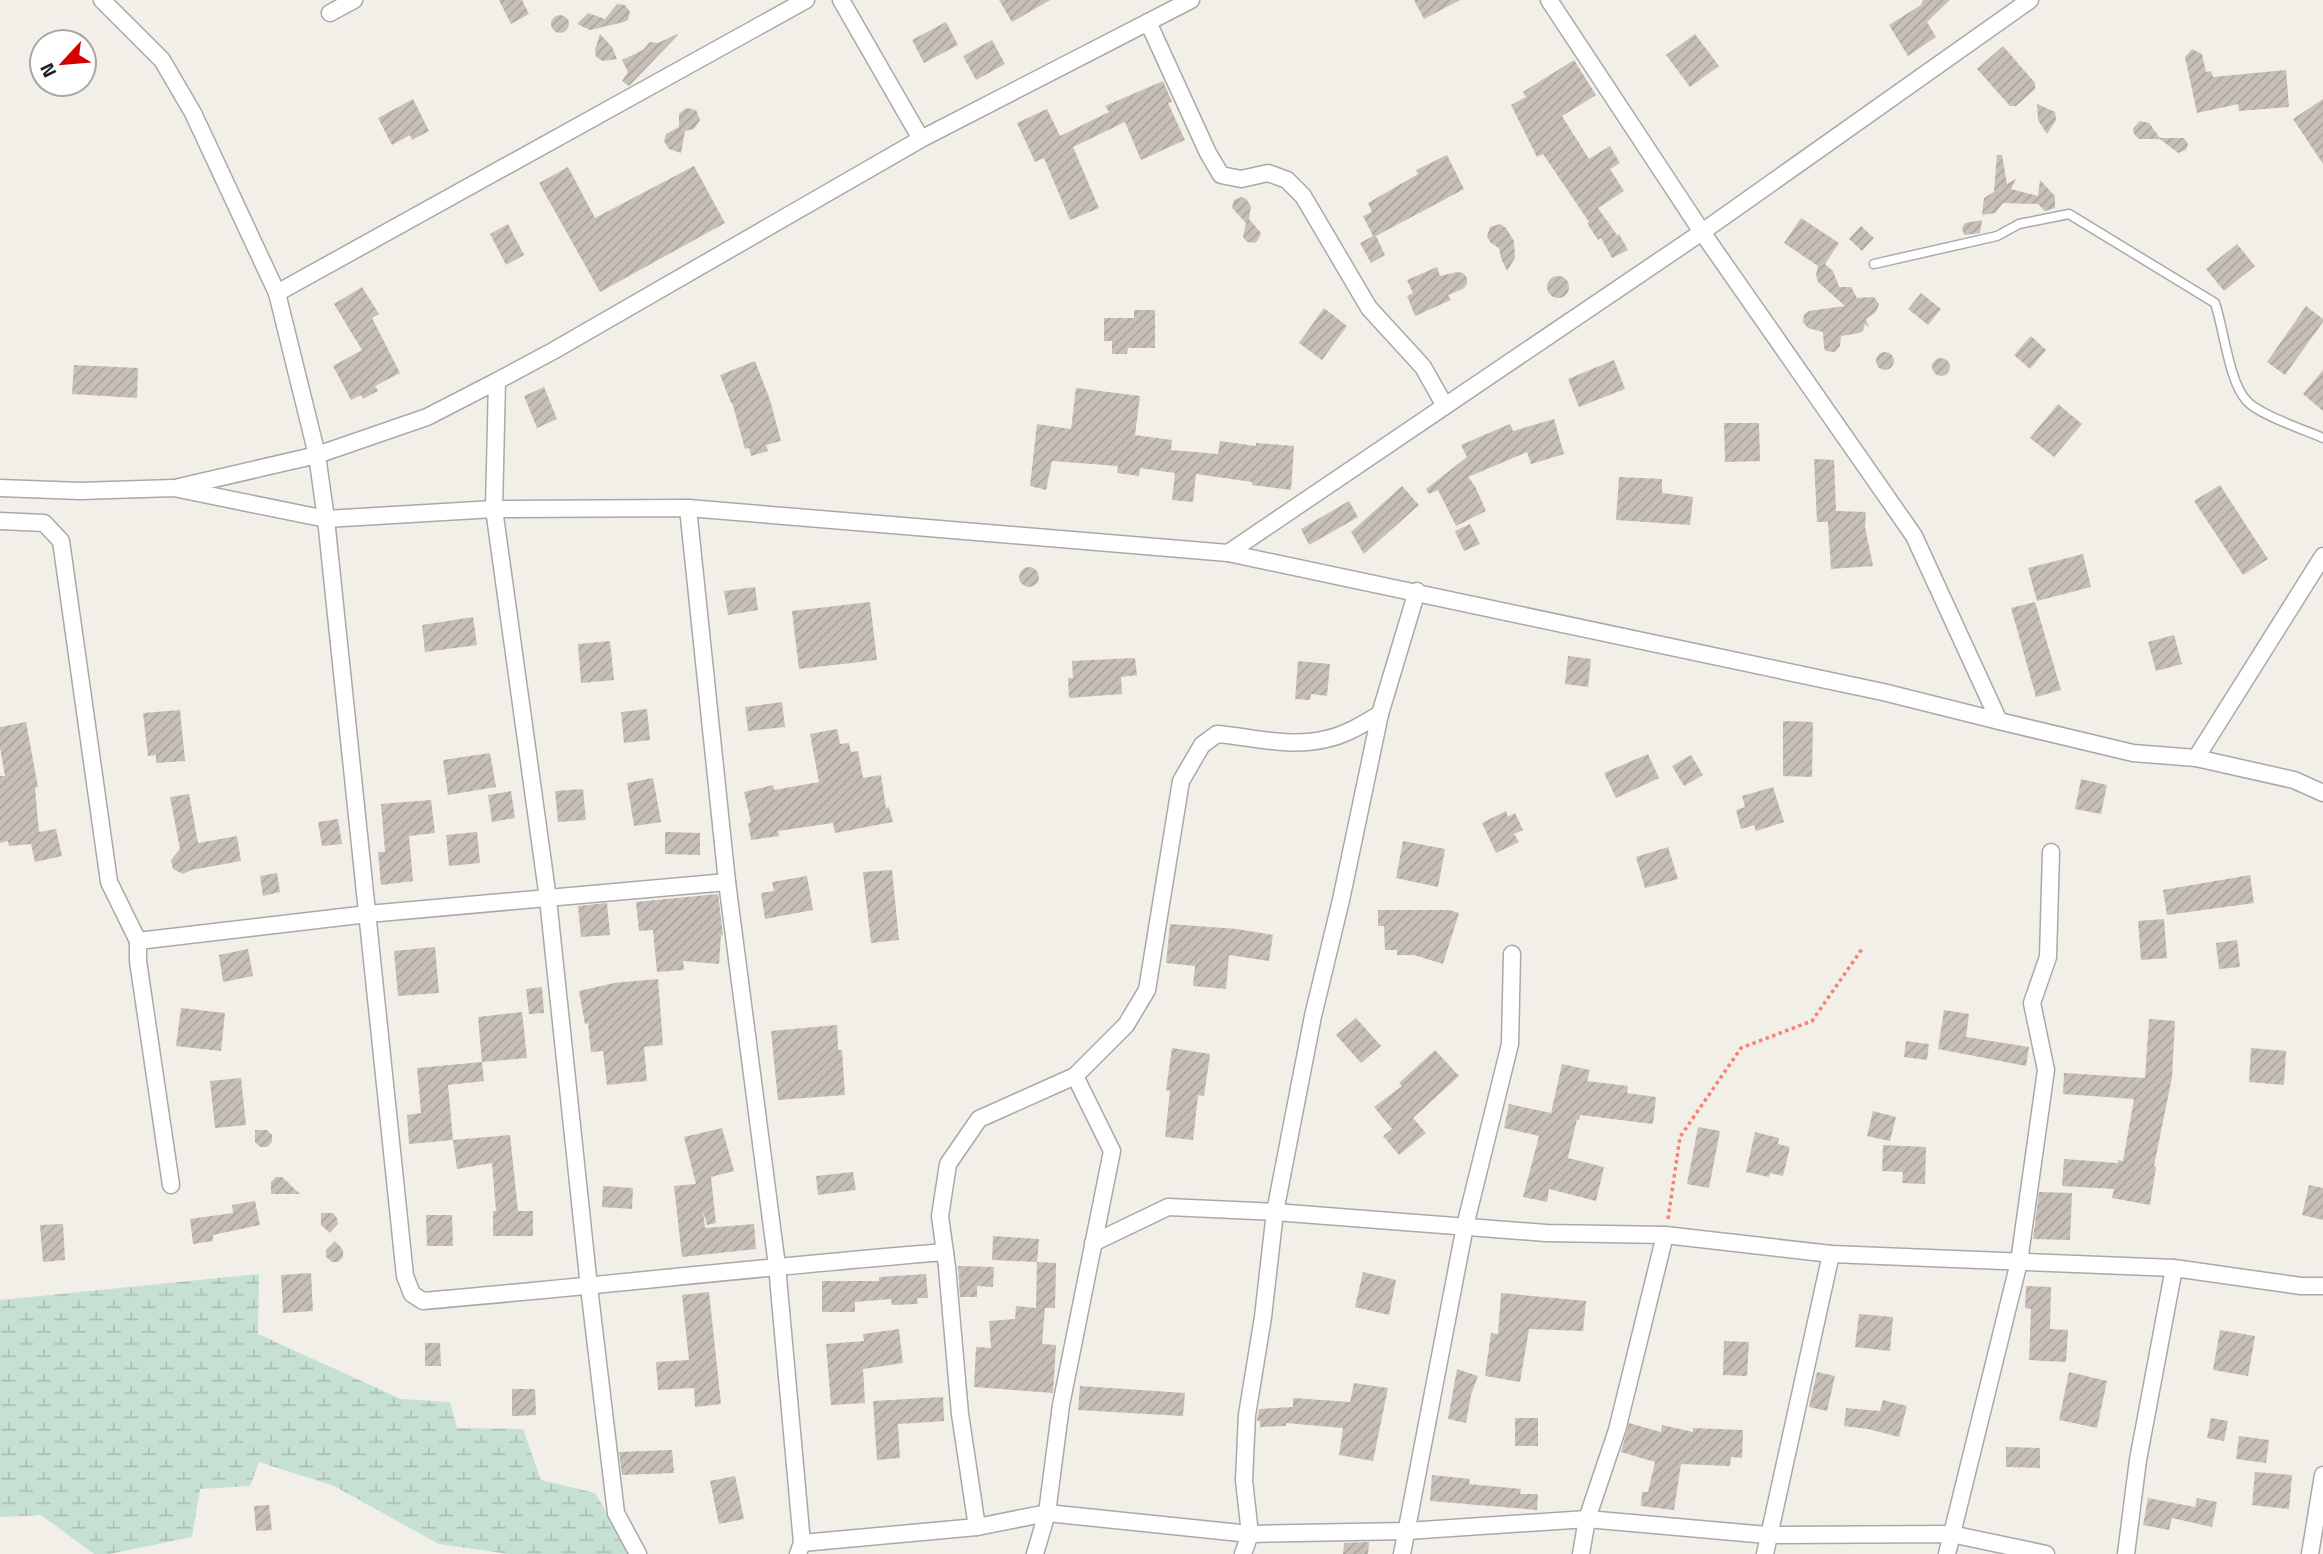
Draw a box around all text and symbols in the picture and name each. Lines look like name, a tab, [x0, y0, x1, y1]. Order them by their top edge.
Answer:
north arrow	[28, 28, 98, 98]
text: N	[31, 58, 63, 83]

